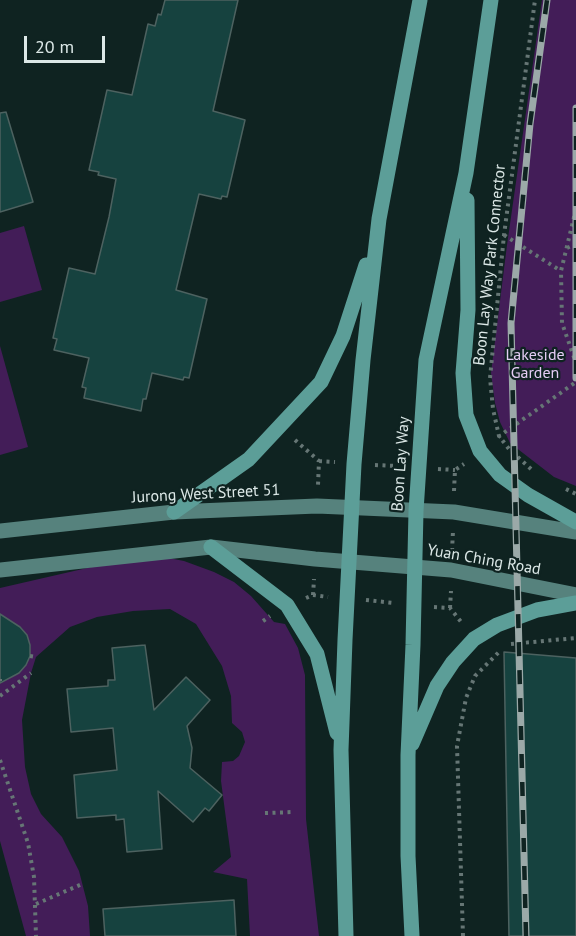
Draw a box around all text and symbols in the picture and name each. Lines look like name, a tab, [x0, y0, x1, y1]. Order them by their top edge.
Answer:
scale bar	[27, 24, 108, 62]
text: 20 m	[35, 35, 74, 58]
street label: Boon Lay Way Park Connector	[470, 163, 510, 367]
park label: Lakeside Garden	[505, 345, 565, 383]
street label: Boon Lay Way	[388, 416, 414, 512]
street label: Jurong West Street 51	[131, 481, 281, 507]
street label: Yuan Ching Road	[426, 541, 542, 579]

